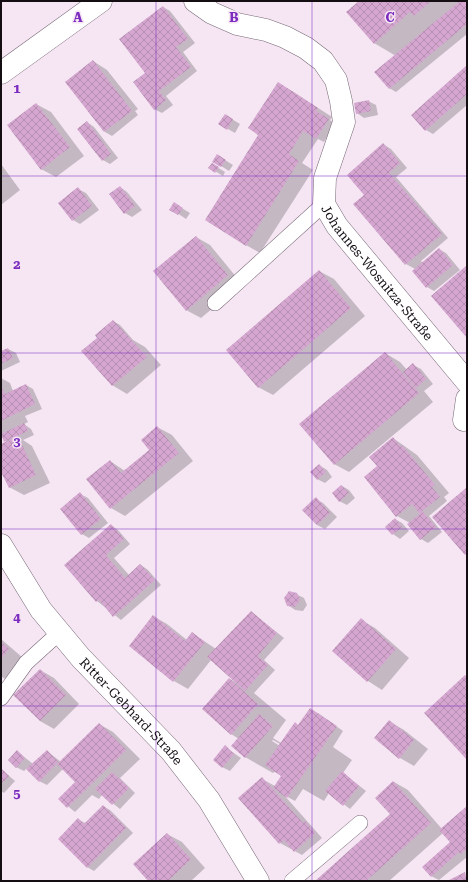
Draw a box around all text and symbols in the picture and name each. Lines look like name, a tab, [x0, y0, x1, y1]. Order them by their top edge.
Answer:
text: A	[73, 10, 83, 25]
text: B	[229, 10, 239, 25]
text: C	[385, 10, 395, 25]
text: 1	[13, 81, 21, 96]
street label: Johannes-Wosnitza-Straße	[319, 202, 436, 343]
text: 2	[13, 257, 21, 272]
text: 3	[13, 434, 21, 449]
text: 4	[13, 610, 21, 625]
street label: Ritter-Gebhard-Straße	[77, 654, 186, 767]
text: 5	[13, 786, 21, 801]

